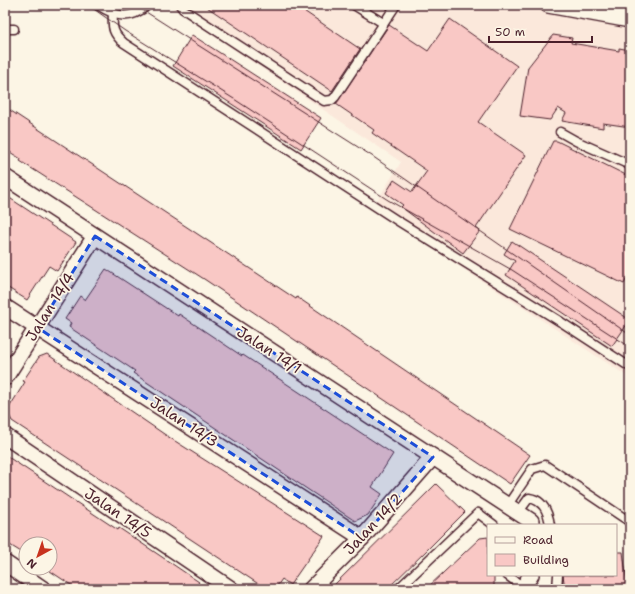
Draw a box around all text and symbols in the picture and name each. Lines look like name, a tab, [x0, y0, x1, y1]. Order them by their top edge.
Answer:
scale bar	[489, 18, 592, 44]
text: 50 m	[495, 24, 525, 40]
street label: Jalan 14/4	[21, 269, 79, 345]
street label: Jalan 14/1	[233, 322, 305, 378]
street label: Jalan 14/3	[146, 392, 222, 452]
street label: Jalan 14/5	[81, 483, 155, 543]
street label: Jalan 14/2	[339, 489, 407, 559]
legend	[487, 524, 617, 576]
text: Road	[523, 532, 554, 548]
north arrow	[18, 536, 58, 576]
text: Building	[523, 552, 569, 568]
text: N	[24, 555, 40, 572]

